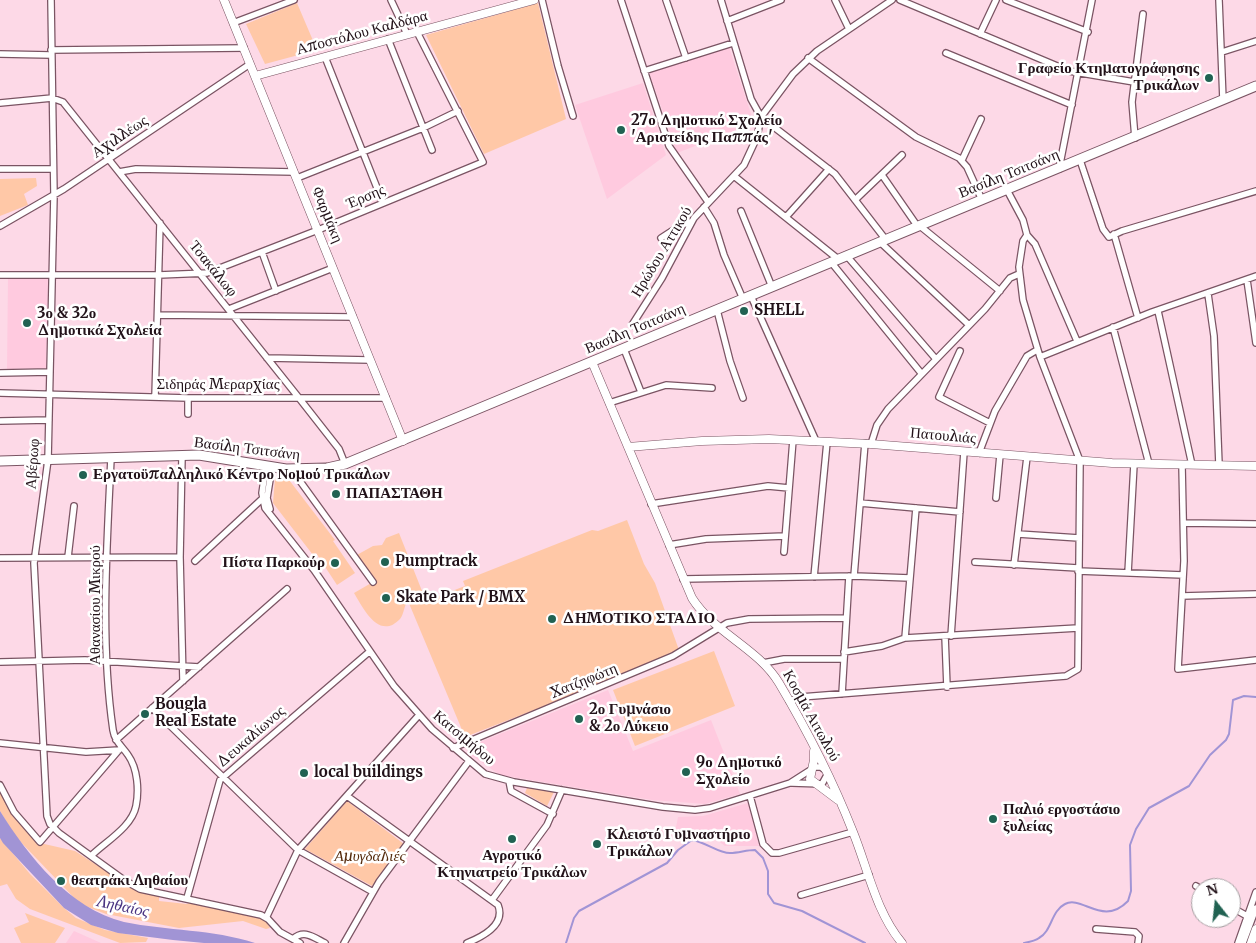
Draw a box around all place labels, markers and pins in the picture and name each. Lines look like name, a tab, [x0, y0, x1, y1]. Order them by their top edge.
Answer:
place label: Γραφείο Κτηματογράφησης Τρικάλων	[1018, 60, 1199, 95]
marker: Γραφείο Κτηματογράφησης Τρικάλων	[1203, 72, 1215, 84]
place label: 27ο Δημοτικό Σχολείο 'Αριστείδης Παππάς'	[631, 112, 782, 147]
marker: 27ο Δημοτικό Σχολείο 'Αριστείδης Παππάς'	[615, 124, 627, 136]
place label: SHELL	[754, 302, 804, 320]
place label: 3ο & 32ο Δημοτικά Σχολεία	[37, 305, 162, 340]
marker: SHELL	[738, 305, 750, 317]
marker: 3ο & 32ο Δημοτικά Σχολεία	[21, 317, 33, 329]
place label: Εργατοϋπαλληλικό Κέντρο Νομού Τρικάλων	[93, 466, 390, 484]
marker: Εργατοϋπαλληλικό Κέντρο Νομού Τρικάλων	[77, 469, 89, 481]
place label: ΠΑΠΑΣΤΑΘΗ	[346, 485, 443, 503]
marker: ΠΑΠΑΣΤΑΘΗ	[330, 488, 342, 500]
place label: Pumptrack	[395, 553, 477, 571]
place label: Πίστα Παρκούρ	[222, 554, 325, 572]
marker: Pumptrack	[379, 556, 391, 568]
marker: Πίστα Παρκούρ	[329, 557, 341, 569]
place label: Skate Park / BMX	[396, 589, 525, 607]
marker: Skate Park / BMX	[380, 592, 392, 604]
place label: ΔΗΜΟΤΙΚΟ ΣΤΑΔΙΟ	[562, 610, 715, 628]
marker: ΔΗΜΟΤΙΚΟ ΣΤΑΔΙΟ	[546, 613, 558, 625]
place label: Bougla Real Estate	[155, 696, 236, 731]
place label: 2ο Γυμνάσιο & 2ο Λύκειο	[589, 701, 671, 736]
marker: Bougla Real Estate	[139, 708, 151, 720]
marker: 2ο Γυμνάσιο & 2ο Λύκειο	[573, 713, 585, 725]
place label: 9ο Δημοτικό Σχολείο	[696, 754, 782, 789]
place label: local buildings	[314, 764, 423, 782]
marker: 9ο Δημοτικό Σχολείο	[680, 766, 692, 778]
marker: local buildings	[298, 767, 310, 779]
place label: Παλιό εργοστάσιο ξυλείας	[1003, 801, 1120, 836]
marker: Παλιό εργοστάσιο ξυλείας	[987, 813, 999, 825]
place label: Κλειστό Γυμναστήριο Τρικάλων	[607, 826, 750, 861]
marker: Αγροτικό Κτηνιατρείο Τρικάλων	[506, 833, 518, 845]
marker: Κλειστό Γυμναστήριο Τρικάλων	[591, 838, 603, 850]
place label: Αγροτικό Κτηνιατρείο Τρικάλων	[437, 847, 587, 882]
place label: θεατράκι Ληθαίου	[71, 872, 188, 890]
marker: θεατράκι Ληθαίου	[55, 875, 67, 887]

